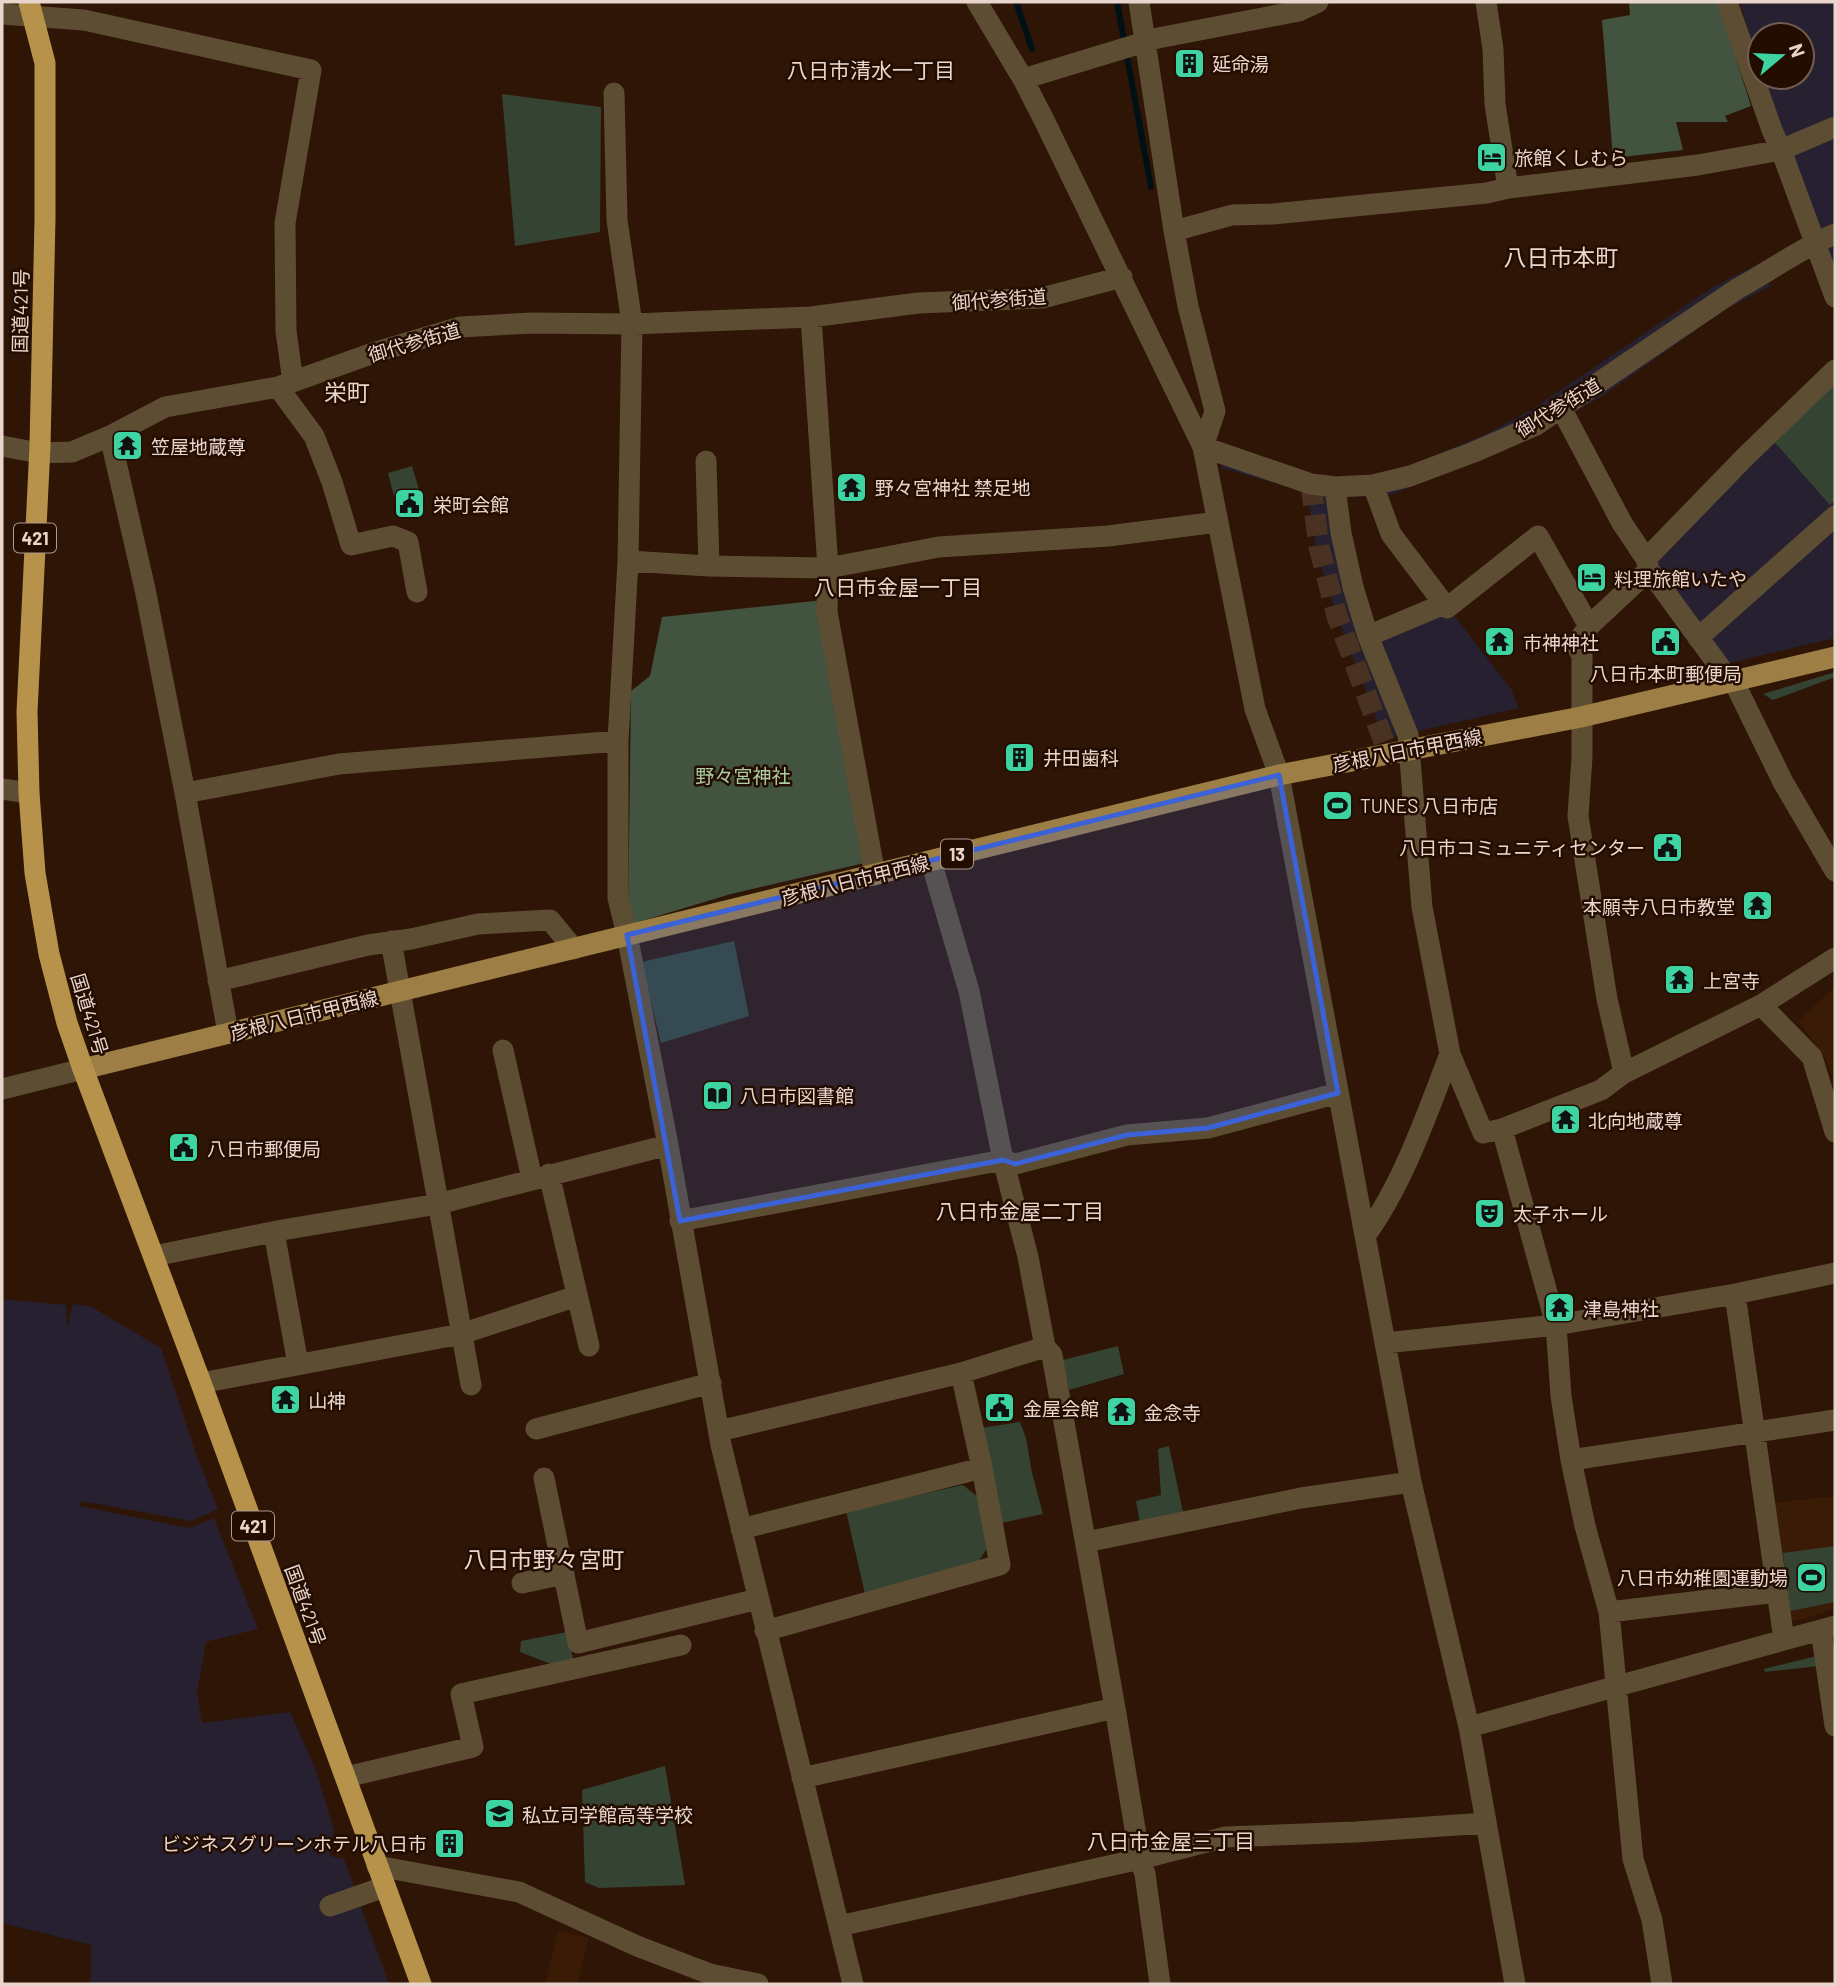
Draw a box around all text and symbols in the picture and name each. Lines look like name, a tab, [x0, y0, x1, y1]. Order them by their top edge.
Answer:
north arrow	[1746, 21, 1816, 91]
text: N	[1785, 41, 1810, 60]
building icon: 延命湯	[1172, 46, 1206, 80]
place label: 延命湯	[1212, 52, 1269, 75]
district label: 八日市清水一丁目	[787, 57, 955, 82]
hotel icon: 旅館くしむら	[1474, 140, 1508, 174]
place label: 旅館くしむら	[1514, 146, 1628, 169]
district label: 八日市本町	[1504, 243, 1619, 271]
street label: 国道421号	[8, 269, 32, 353]
street label: 御代参街道	[951, 284, 1047, 314]
street label: 御代参街道	[365, 318, 463, 366]
street label: 御代参街道	[1511, 373, 1605, 441]
district label: 栄町	[324, 378, 370, 406]
temple icon: 笠屋地蔵尊	[111, 429, 145, 463]
place label: 笠屋地蔵尊	[151, 435, 246, 458]
temple icon: 野々宮神社 禁足地	[835, 470, 869, 504]
place label: 野々宮神社 禁足地	[875, 476, 1031, 499]
public building icon: 栄町会館	[393, 487, 427, 521]
place label: 栄町会館	[433, 493, 509, 516]
road number: 421	[14, 524, 56, 552]
hotel icon: 料理旅館いたや	[1574, 561, 1608, 595]
place label: 料理旅館いたや	[1614, 567, 1747, 590]
district label: 八日市金屋一丁目	[814, 574, 982, 599]
temple icon: 市神神社	[1483, 625, 1517, 659]
public building icon: 八日市本町郵便局	[1649, 625, 1683, 659]
place label: 市神神社	[1523, 631, 1599, 654]
place label: 八日市本町郵便局	[1590, 662, 1742, 685]
street label: 彦根八日市甲西線	[1330, 724, 1484, 776]
building icon: 井田歯科	[1003, 740, 1037, 774]
place label: 井田歯科	[1043, 746, 1119, 769]
park label: 野々宮神社	[695, 764, 791, 787]
sports icon: TUNES 八日市店	[1320, 788, 1354, 822]
place label: TUNES 八日市店	[1360, 794, 1498, 817]
public building icon: 八日市コミュニティセンター	[1651, 830, 1685, 864]
place label: 八日市コミュニティセンター	[1399, 836, 1645, 859]
road number: 13	[941, 840, 973, 868]
street label: 彦根八日市甲西線	[778, 850, 932, 910]
temple icon: 本願寺八日市教堂	[1741, 889, 1775, 923]
place label: 本願寺八日市教堂	[1583, 895, 1735, 918]
temple icon: 上宮寺	[1663, 963, 1697, 997]
place label: 上宮寺	[1703, 969, 1760, 992]
street label: 国道421号	[67, 970, 113, 1058]
street label: 彦根八日市甲西線	[227, 985, 381, 1045]
library icon: 八日市図書館	[700, 1078, 734, 1112]
place label: 八日市図書館	[740, 1084, 854, 1107]
temple icon: 北向地蔵尊	[1548, 1103, 1582, 1137]
place label: 北向地蔵尊	[1588, 1109, 1683, 1132]
public building icon: 八日市郵便局	[167, 1131, 201, 1165]
place label: 八日市郵便局	[207, 1137, 321, 1160]
theatre icon: 太子ホール	[1473, 1196, 1507, 1230]
district label: 八日市金屋二丁目	[936, 1198, 1104, 1223]
place label: 太子ホール	[1513, 1202, 1608, 1225]
temple icon: 津島神社	[1543, 1291, 1577, 1325]
place label: 津島神社	[1583, 1297, 1659, 1320]
temple icon: 山神	[268, 1383, 302, 1417]
place label: 山神	[308, 1389, 346, 1412]
public building icon: 金屋会館	[983, 1391, 1017, 1425]
temple icon: 金念寺	[1104, 1395, 1138, 1429]
place label: 金屋会館	[1023, 1397, 1099, 1420]
place label: 金念寺	[1144, 1401, 1201, 1424]
road number: 421	[232, 1512, 274, 1540]
district label: 八日市野々宮町	[464, 1545, 625, 1573]
sports icon: 八日市幼稚園運動場	[1794, 1560, 1828, 1594]
street label: 国道421号	[281, 1562, 331, 1648]
place label: 八日市幼稚園運動場	[1617, 1566, 1788, 1589]
school or university icon: 私立司学館高等学校	[482, 1797, 516, 1831]
place label: 私立司学館高等学校	[522, 1803, 693, 1826]
building icon: ビジネスグリーンホテル八日市	[433, 1826, 467, 1860]
district label: 八日市金屋三丁目	[1087, 1828, 1255, 1853]
place label: ビジネスグリーンホテル八日市	[162, 1832, 427, 1855]

